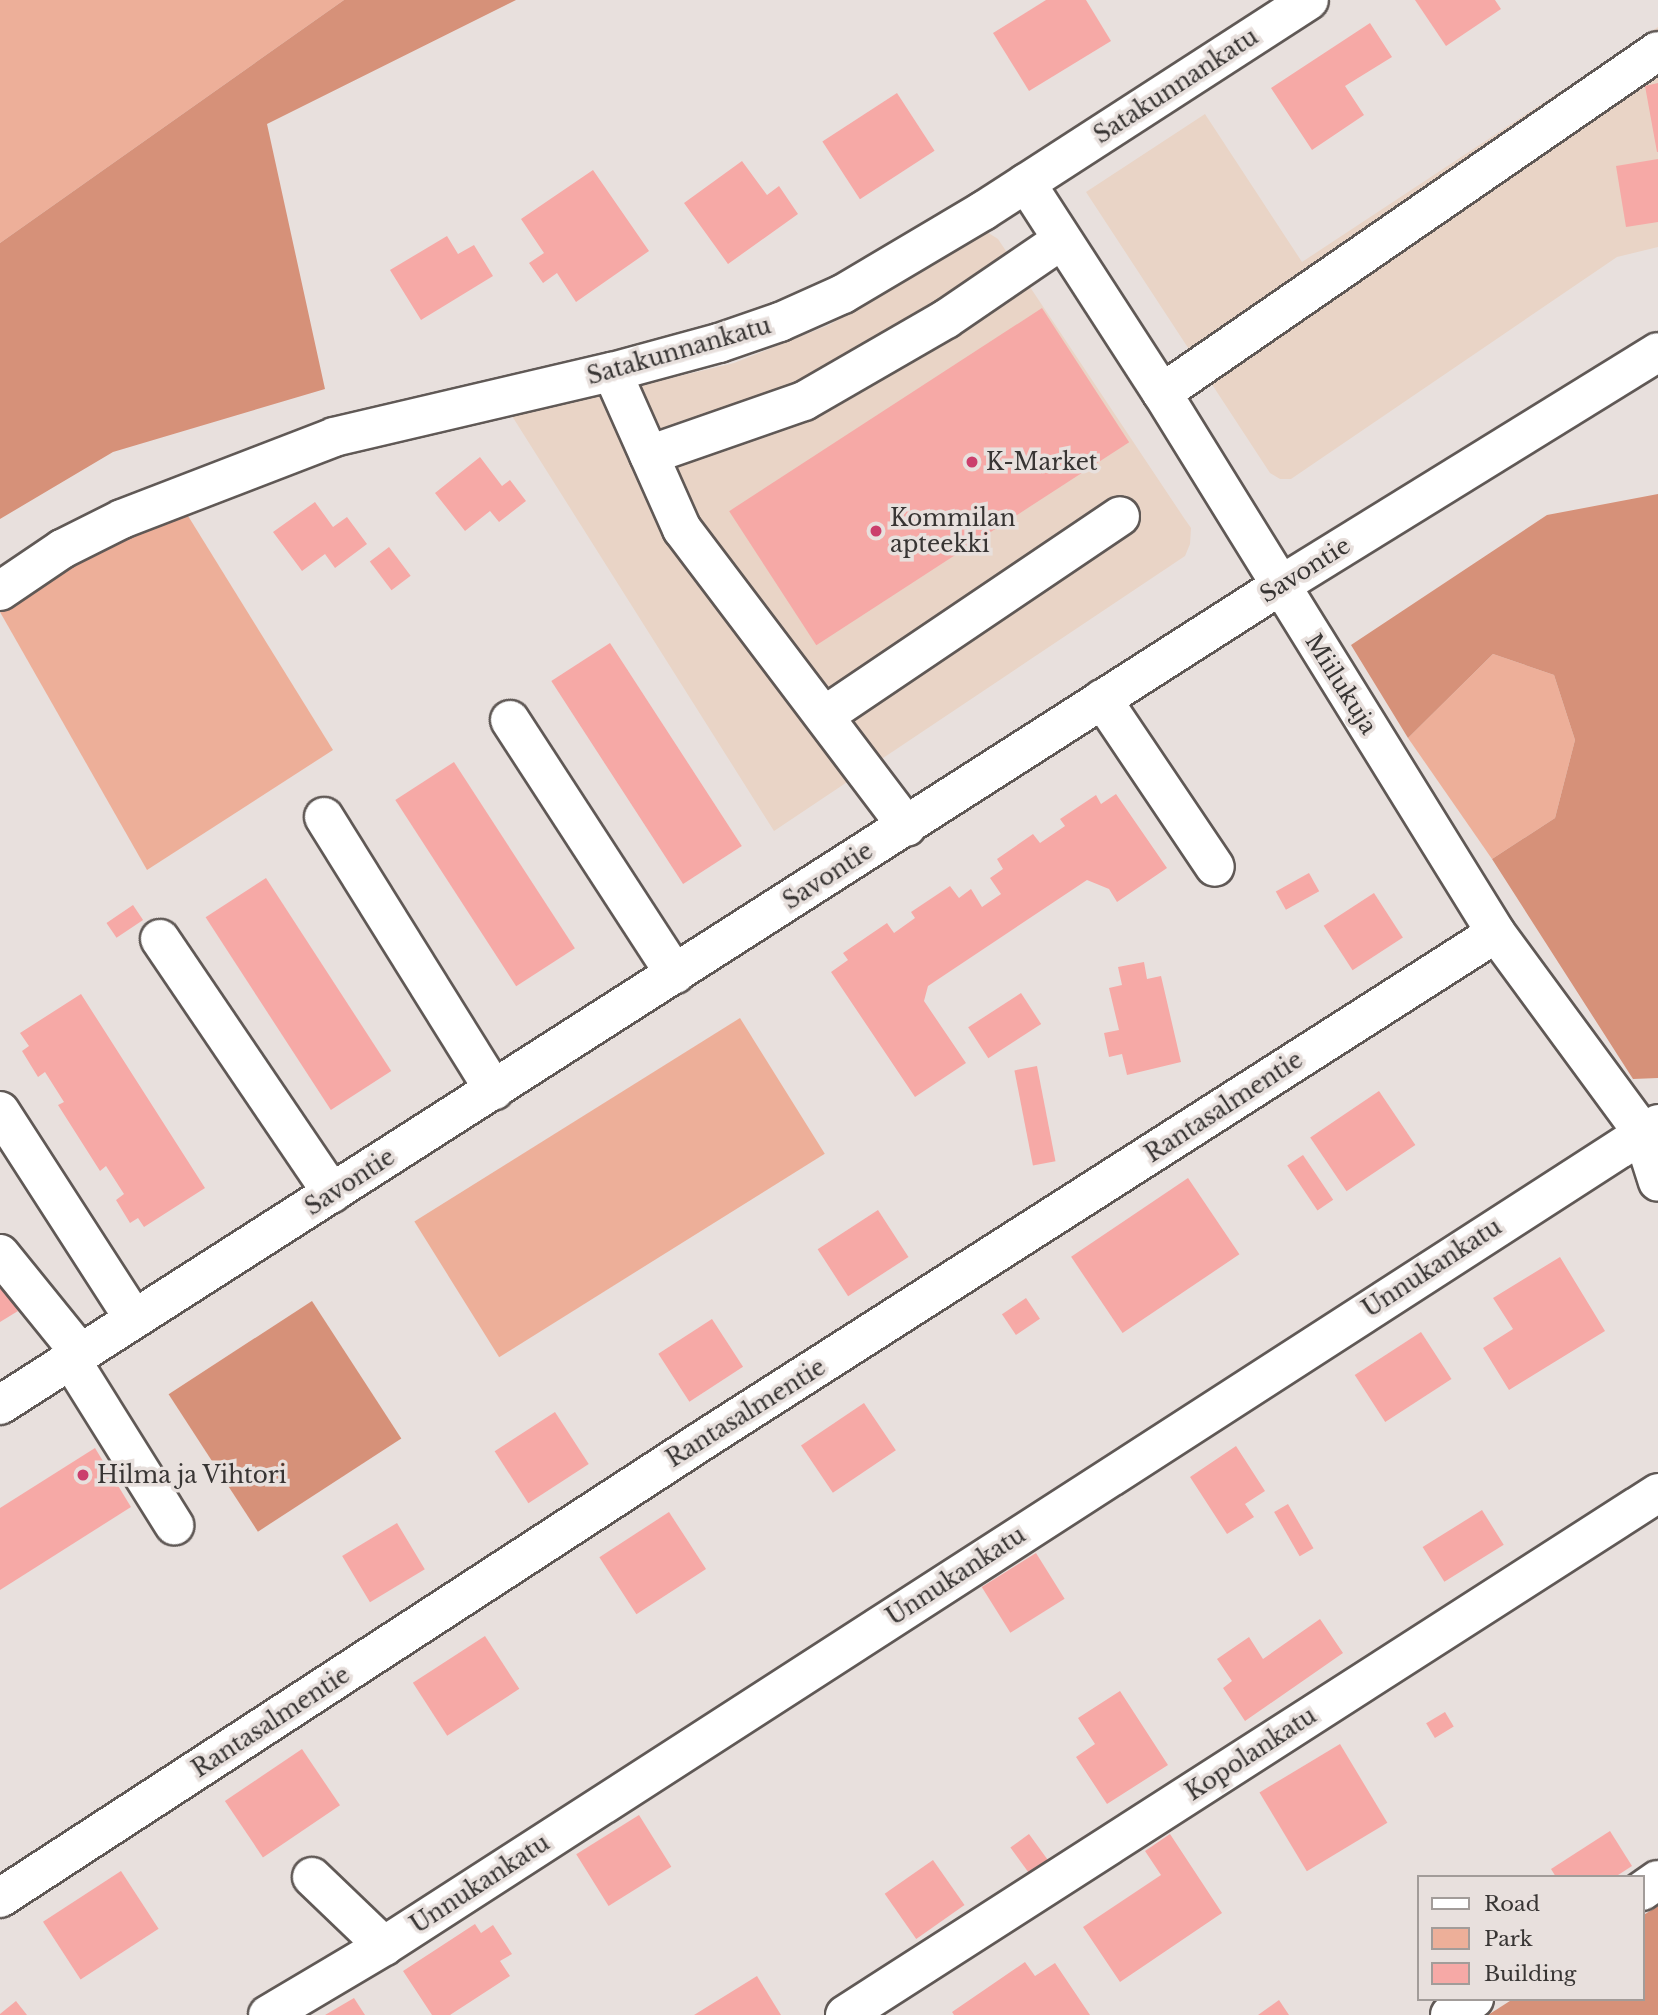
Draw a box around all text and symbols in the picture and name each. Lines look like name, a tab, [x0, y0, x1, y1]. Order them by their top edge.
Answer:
street label: Satakunnankatu	[1089, 23, 1263, 149]
street label: Satakunnankatu	[584, 312, 774, 390]
place label: K-Market	[986, 448, 1098, 476]
marker: K-Market	[964, 454, 980, 470]
place label: Kommilan apteekki	[890, 504, 1016, 558]
marker: Kommilan apteekki	[868, 523, 884, 539]
street label: Savontie	[1255, 531, 1355, 609]
street label: Miilukuja	[1299, 629, 1383, 739]
street label: Savontie	[778, 837, 878, 915]
street label: Rantasalmentie	[1140, 1046, 1308, 1168]
street label: Savontie	[300, 1143, 400, 1221]
street label: Unnukankatu	[1357, 1213, 1507, 1323]
street label: Rantasalmentie	[661, 1353, 831, 1473]
place label: Hilma ja Vihtori	[97, 1461, 288, 1489]
marker: Hilma ja Vihtori	[75, 1467, 91, 1483]
street label: Unnukankatu	[881, 1521, 1031, 1631]
street label: Rantasalmentie	[187, 1661, 355, 1783]
street label: Kopolankatu	[1181, 1702, 1321, 1806]
street label: Unnukankatu	[405, 1829, 555, 1939]
legend	[1416, 1875, 1644, 2001]
text: Road	[1484, 1891, 1540, 1917]
text: Park	[1484, 1926, 1533, 1952]
text: Building	[1484, 1961, 1576, 1987]

